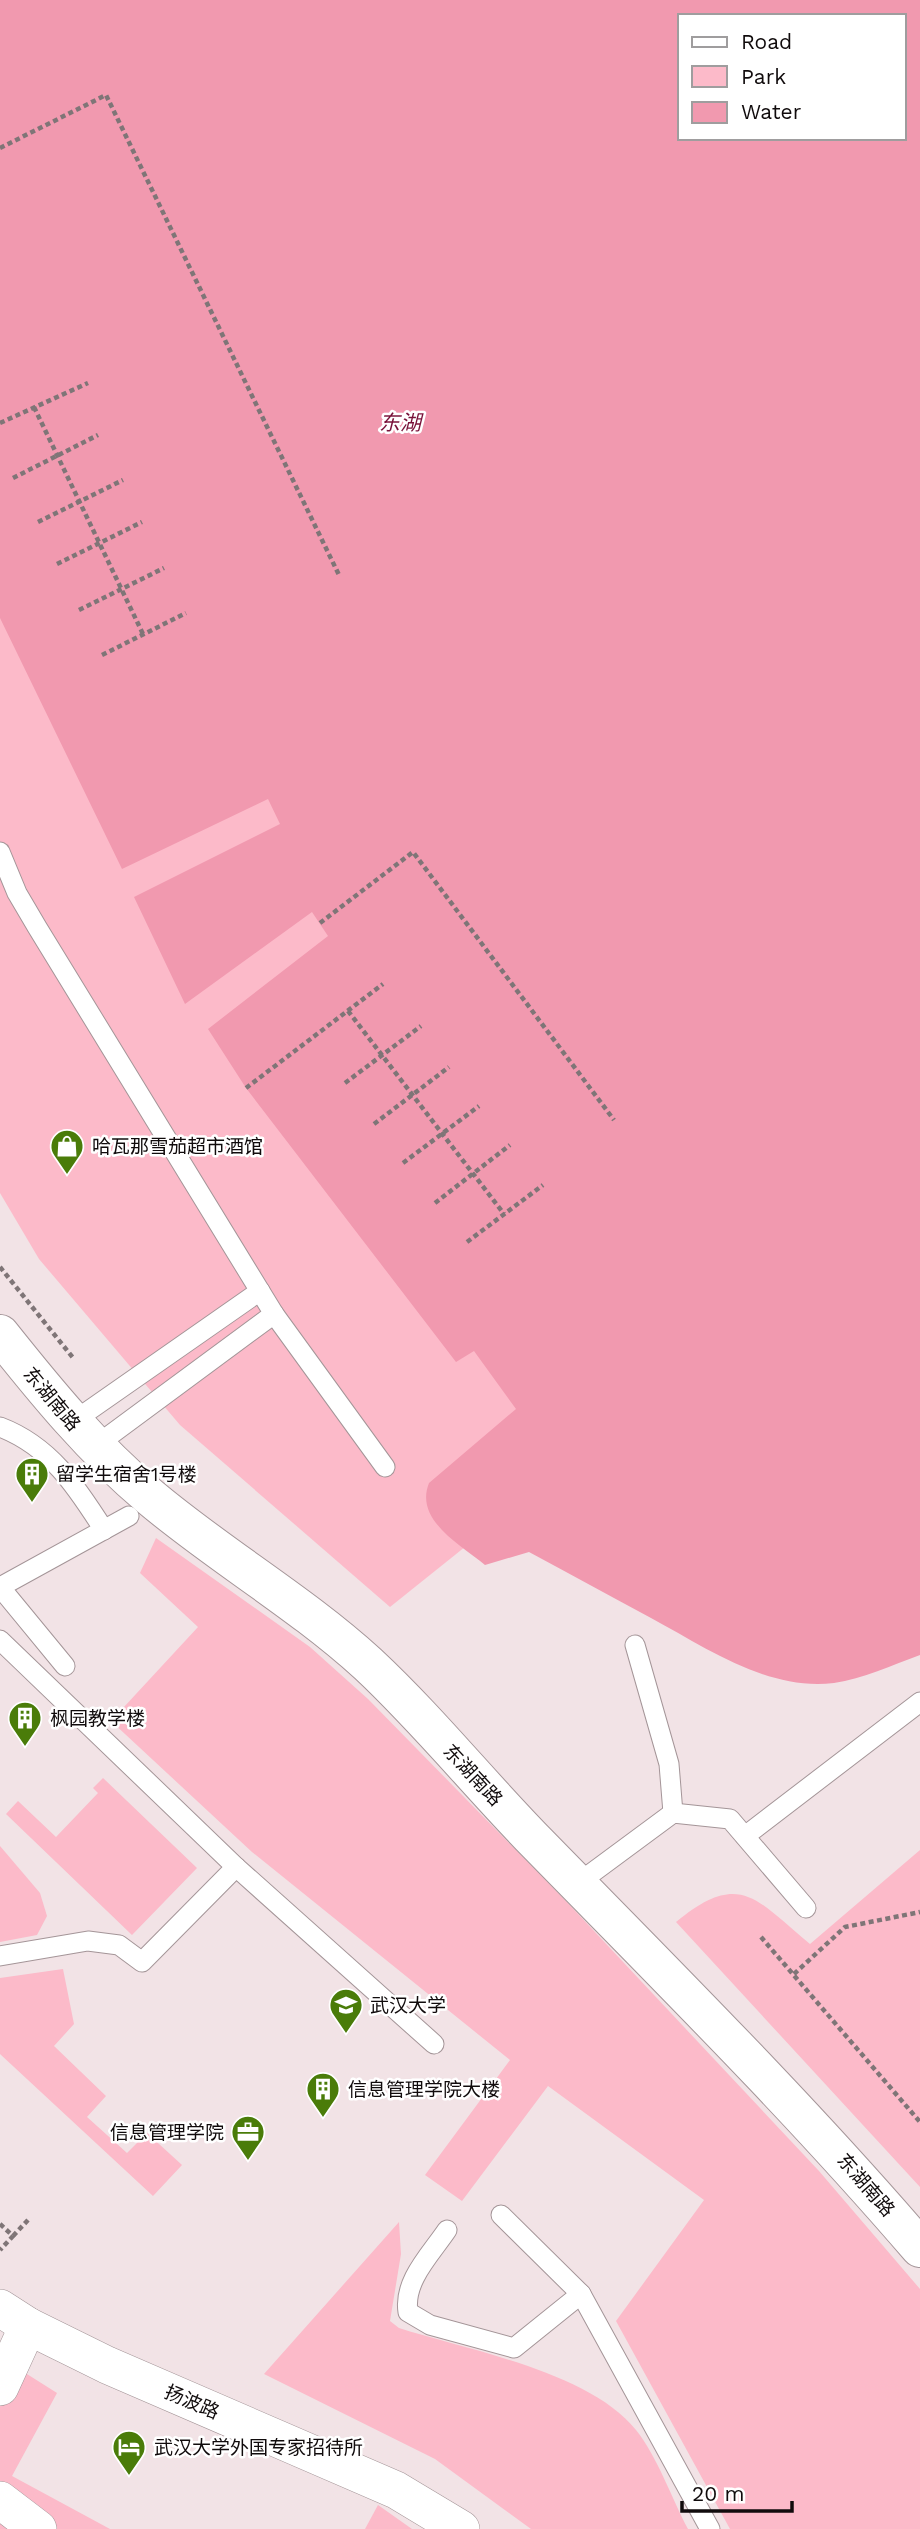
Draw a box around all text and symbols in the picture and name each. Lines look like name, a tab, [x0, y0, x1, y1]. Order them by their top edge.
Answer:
legend	[678, 14, 906, 140]
text: Road	[741, 29, 792, 54]
text: Park	[741, 64, 786, 89]
text: Water	[741, 99, 802, 124]
water label: 东湖	[379, 410, 424, 435]
shop icon: 哈瓦那雪茄超市酒馆	[48, 1127, 86, 1176]
place label: 哈瓦那雪茄超市酒馆	[92, 1135, 263, 1158]
street label: 东湖南路	[19, 1362, 85, 1436]
building icon: 留学生宿舍1号楼	[13, 1455, 51, 1504]
place label: 留学生宿舍1号楼	[56, 1463, 196, 1486]
building icon: 枫园教学楼	[6, 1699, 44, 1748]
place label: 枫园教学楼	[50, 1707, 145, 1730]
street label: 东湖南路	[439, 1739, 507, 1811]
school or university icon: 武汉大学	[327, 1986, 365, 2035]
place label: 武汉大学	[370, 1994, 446, 2017]
building icon: 信息管理学院大楼	[304, 2070, 342, 2119]
place label: 信息管理学院大楼	[348, 2078, 500, 2101]
office icon: 信息管理学院	[229, 2113, 267, 2162]
place label: 信息管理学院	[110, 2121, 224, 2144]
street label: 东湖南路	[832, 2149, 900, 2221]
street label: 扬波路	[161, 2380, 223, 2424]
hotel icon: 武汉大学外国专家招待所	[110, 2428, 148, 2477]
place label: 武汉大学外国专家招待所	[154, 2436, 363, 2459]
scale bar	[682, 2470, 792, 2514]
text: 20 m	[692, 2481, 744, 2506]

